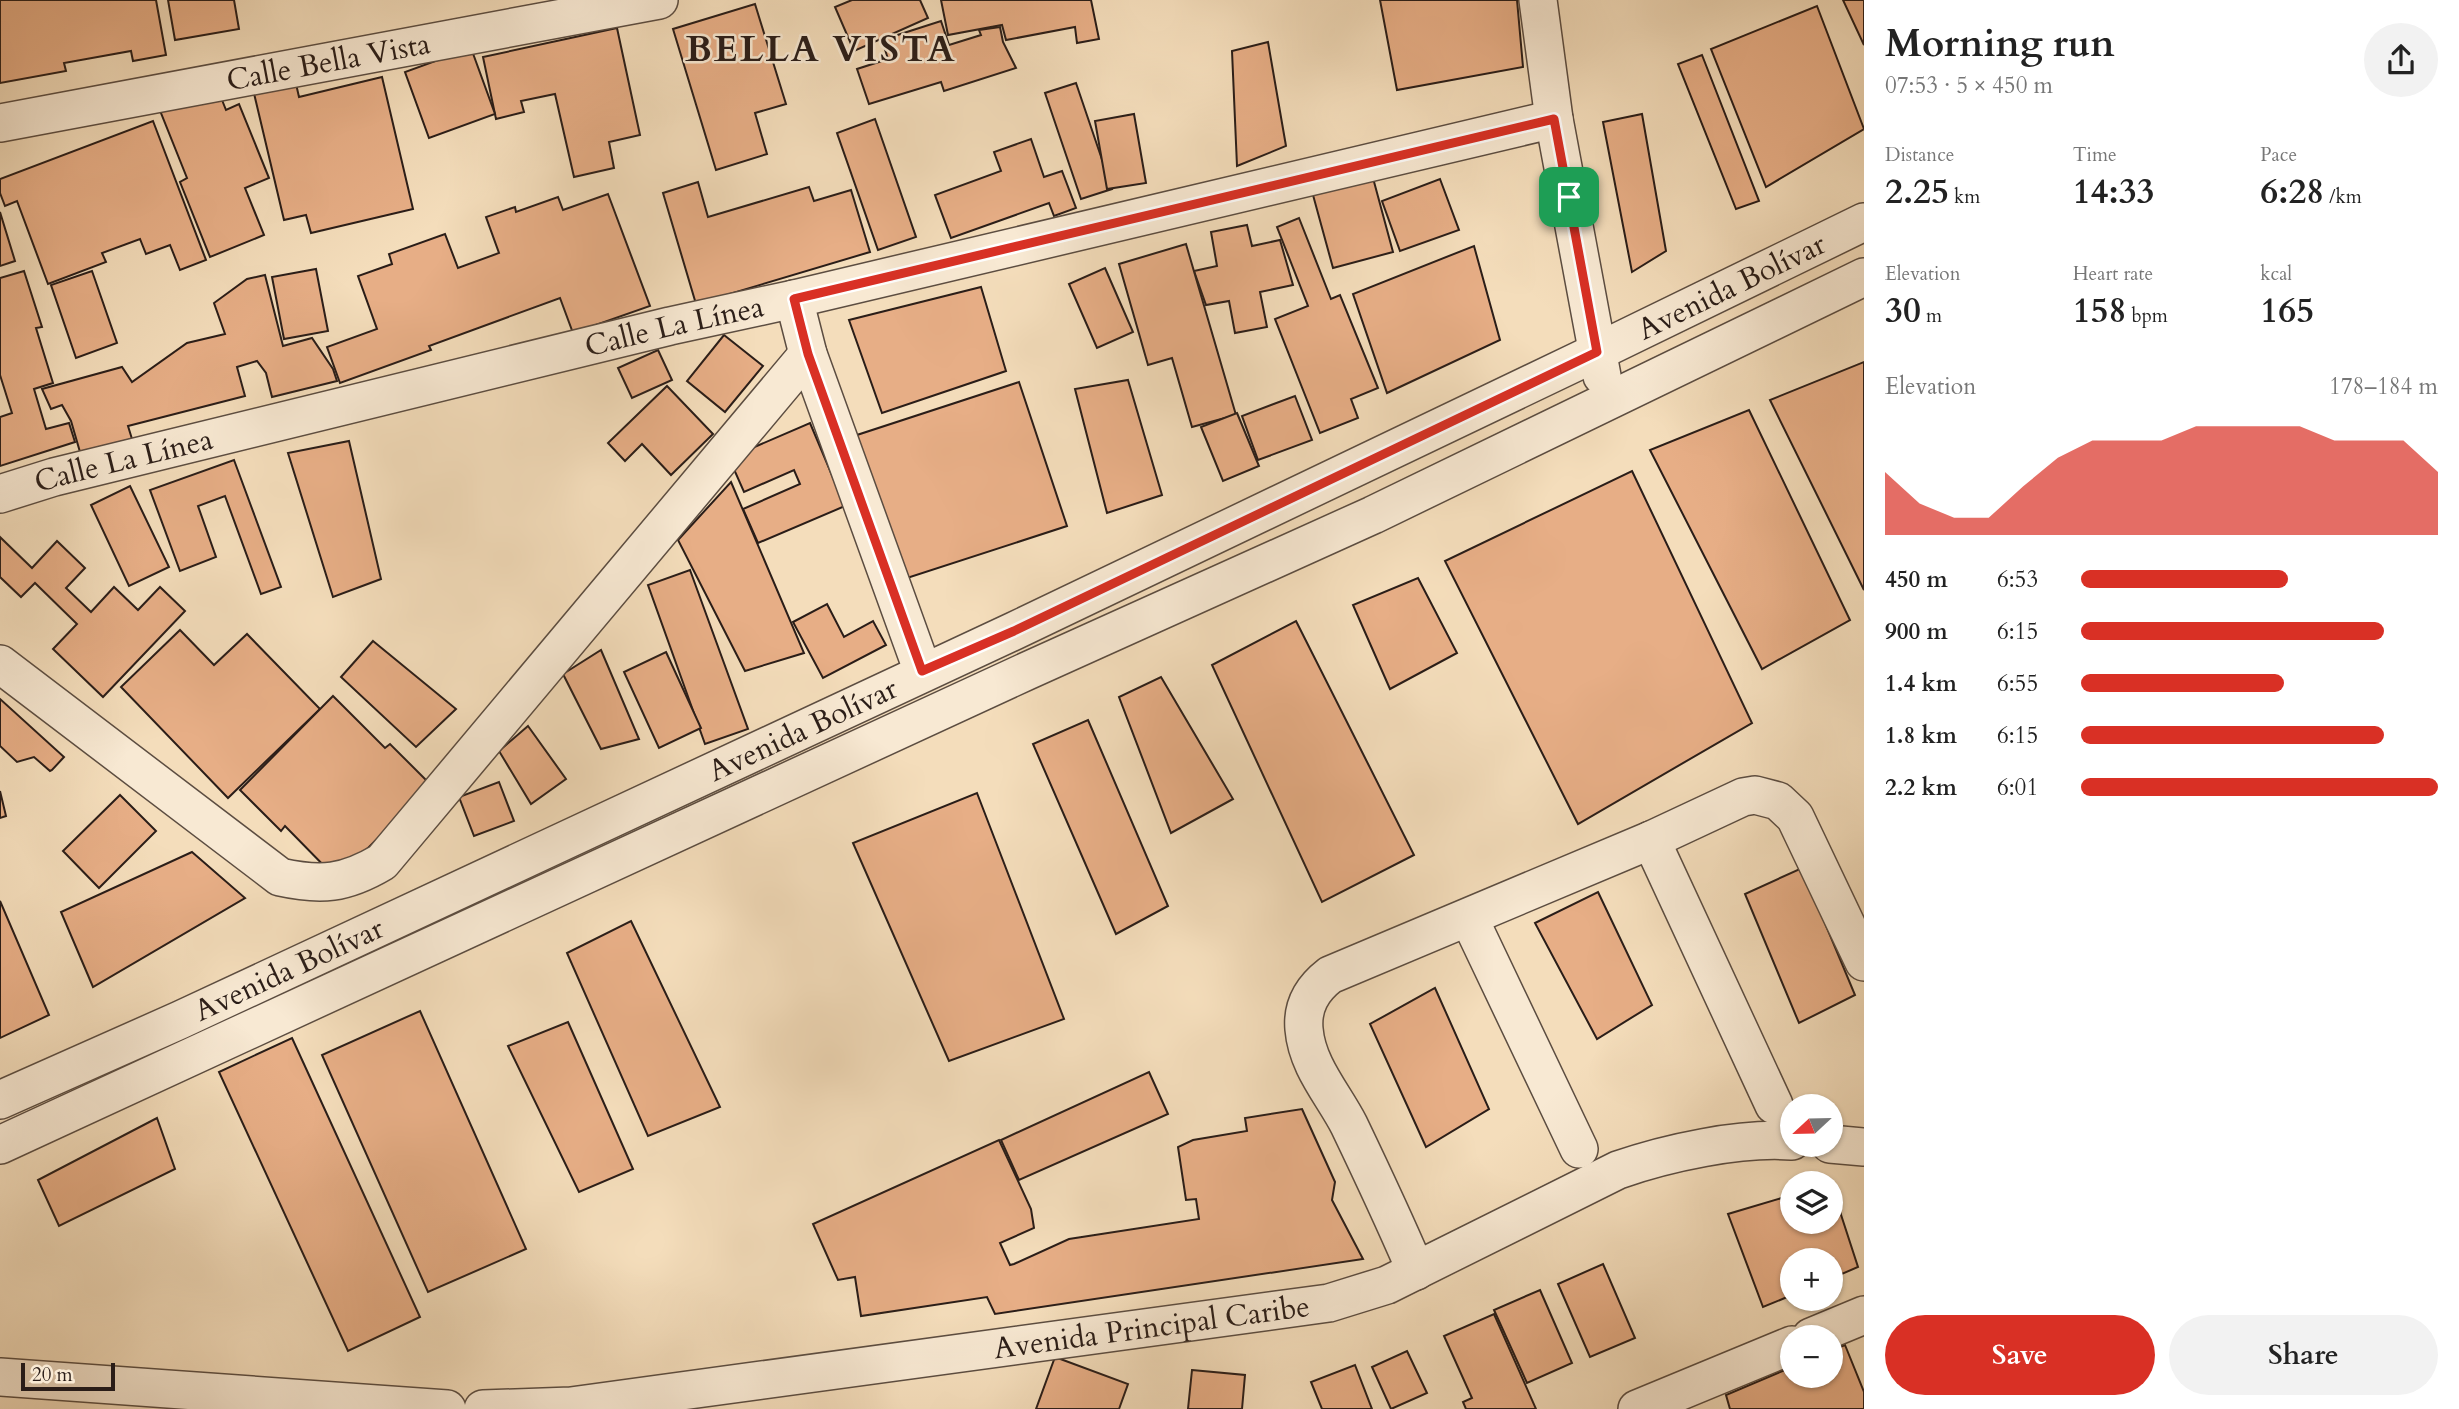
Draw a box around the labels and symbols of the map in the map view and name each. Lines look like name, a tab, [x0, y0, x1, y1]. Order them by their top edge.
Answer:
street label: Calle Bella Vista	[223, 23, 433, 101]
district label: BELLA VISTA	[685, 24, 957, 74]
pin	[1539, 167, 1599, 227]
street label: Avenida Bolívar	[1630, 223, 1832, 350]
street label: Calle La Línea	[581, 286, 768, 367]
street label: Calle La Línea	[29, 418, 217, 502]
street label: Avenida Bolívar	[701, 668, 904, 791]
street label: Avenida Bolívar	[187, 907, 390, 1031]
north arrow	[1780, 1094, 1843, 1157]
street label: Avenida Principal Caribe	[991, 1285, 1312, 1369]
scale bar	[21, 1360, 116, 1392]

